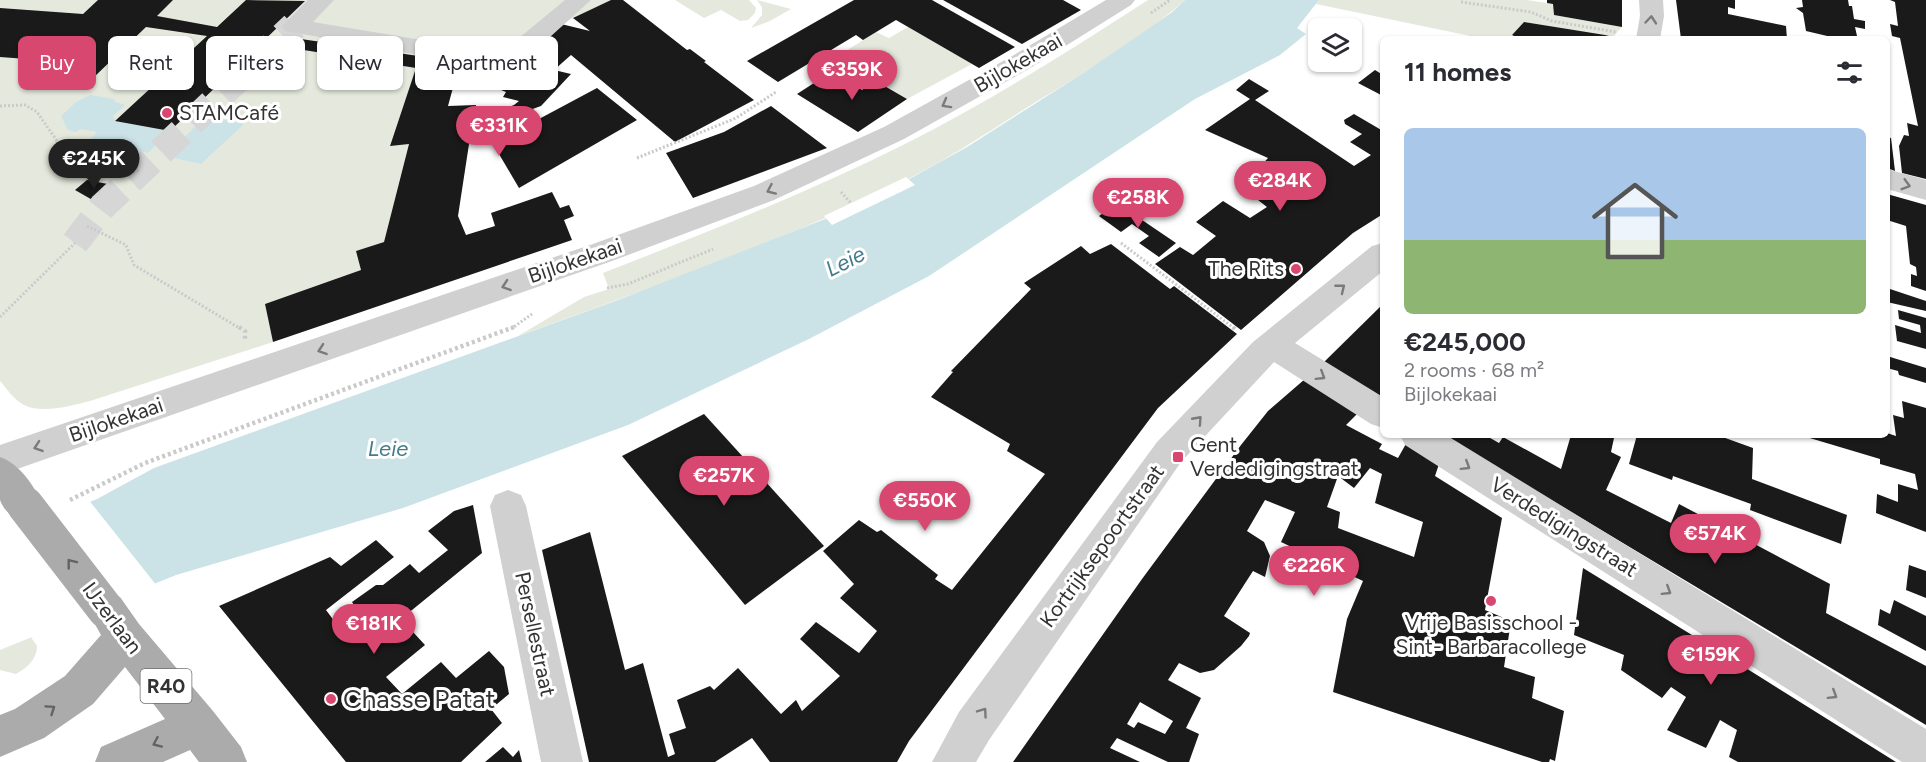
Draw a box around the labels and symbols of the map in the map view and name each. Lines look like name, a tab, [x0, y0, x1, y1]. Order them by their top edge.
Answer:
one-way arrow	[1644, 15, 1657, 24]
street label: Bijlokekaai	[969, 27, 1066, 98]
pin: €359K	[810, 50, 894, 101]
one-way arrow	[941, 97, 952, 109]
place label: STAMCafé	[179, 100, 279, 125]
marker: STAMCafé	[160, 106, 174, 120]
pin: €331K	[457, 106, 541, 157]
pin: €245K	[52, 139, 136, 190]
pin: €284K	[1238, 161, 1322, 212]
one-way arrow	[1901, 177, 1911, 190]
pin: €258K	[1096, 178, 1180, 229]
one-way arrow	[766, 183, 777, 195]
street label: Bijlokekaai	[525, 233, 625, 288]
water label: Leie	[821, 240, 869, 283]
place label: The Rits	[1208, 256, 1284, 281]
marker: The Rits	[1289, 262, 1303, 276]
one-way arrow	[501, 278, 512, 291]
one-way arrow	[1334, 284, 1345, 295]
one-way arrow	[317, 342, 328, 355]
one-way arrow	[1315, 368, 1325, 380]
street label: Bijlokekaai	[66, 392, 166, 447]
one-way arrow	[1191, 416, 1202, 426]
place label: Gent Verdedigingstraat	[1190, 432, 1359, 481]
water label: Leie	[368, 435, 408, 462]
one-way arrow	[33, 440, 44, 452]
marker: Gent Verdedigingstraat	[1171, 450, 1185, 464]
pin: €257K	[682, 456, 766, 507]
one-way arrow	[1460, 458, 1470, 470]
street label: Kortrijksepoortstraat	[1034, 459, 1169, 632]
street label: Verdedigingstraat	[1486, 471, 1642, 582]
pin: €550K	[883, 481, 967, 532]
pin: €574K	[1673, 514, 1757, 565]
pin: €226K	[1272, 546, 1356, 597]
one-way arrow	[67, 559, 78, 570]
street label: Persellestraat	[510, 569, 561, 698]
street label: IJzerlaan	[77, 577, 147, 658]
one-way arrow	[1661, 584, 1671, 596]
marker: Vrije Basisschool - Sint- Barbaracollege	[1484, 594, 1498, 608]
pin: €181K	[332, 604, 416, 655]
place label: Vrije Basisschool - Sint- Barbaracollege	[1396, 610, 1586, 659]
pin: €159K	[1669, 635, 1753, 686]
road number: R40	[140, 669, 192, 703]
place label: Chasse Patat	[343, 683, 495, 715]
one-way arrow	[1827, 687, 1837, 699]
marker: Chasse Patat	[324, 692, 338, 706]
one-way arrow	[45, 705, 56, 716]
one-way arrow	[976, 708, 987, 719]
one-way arrow	[152, 736, 163, 748]

